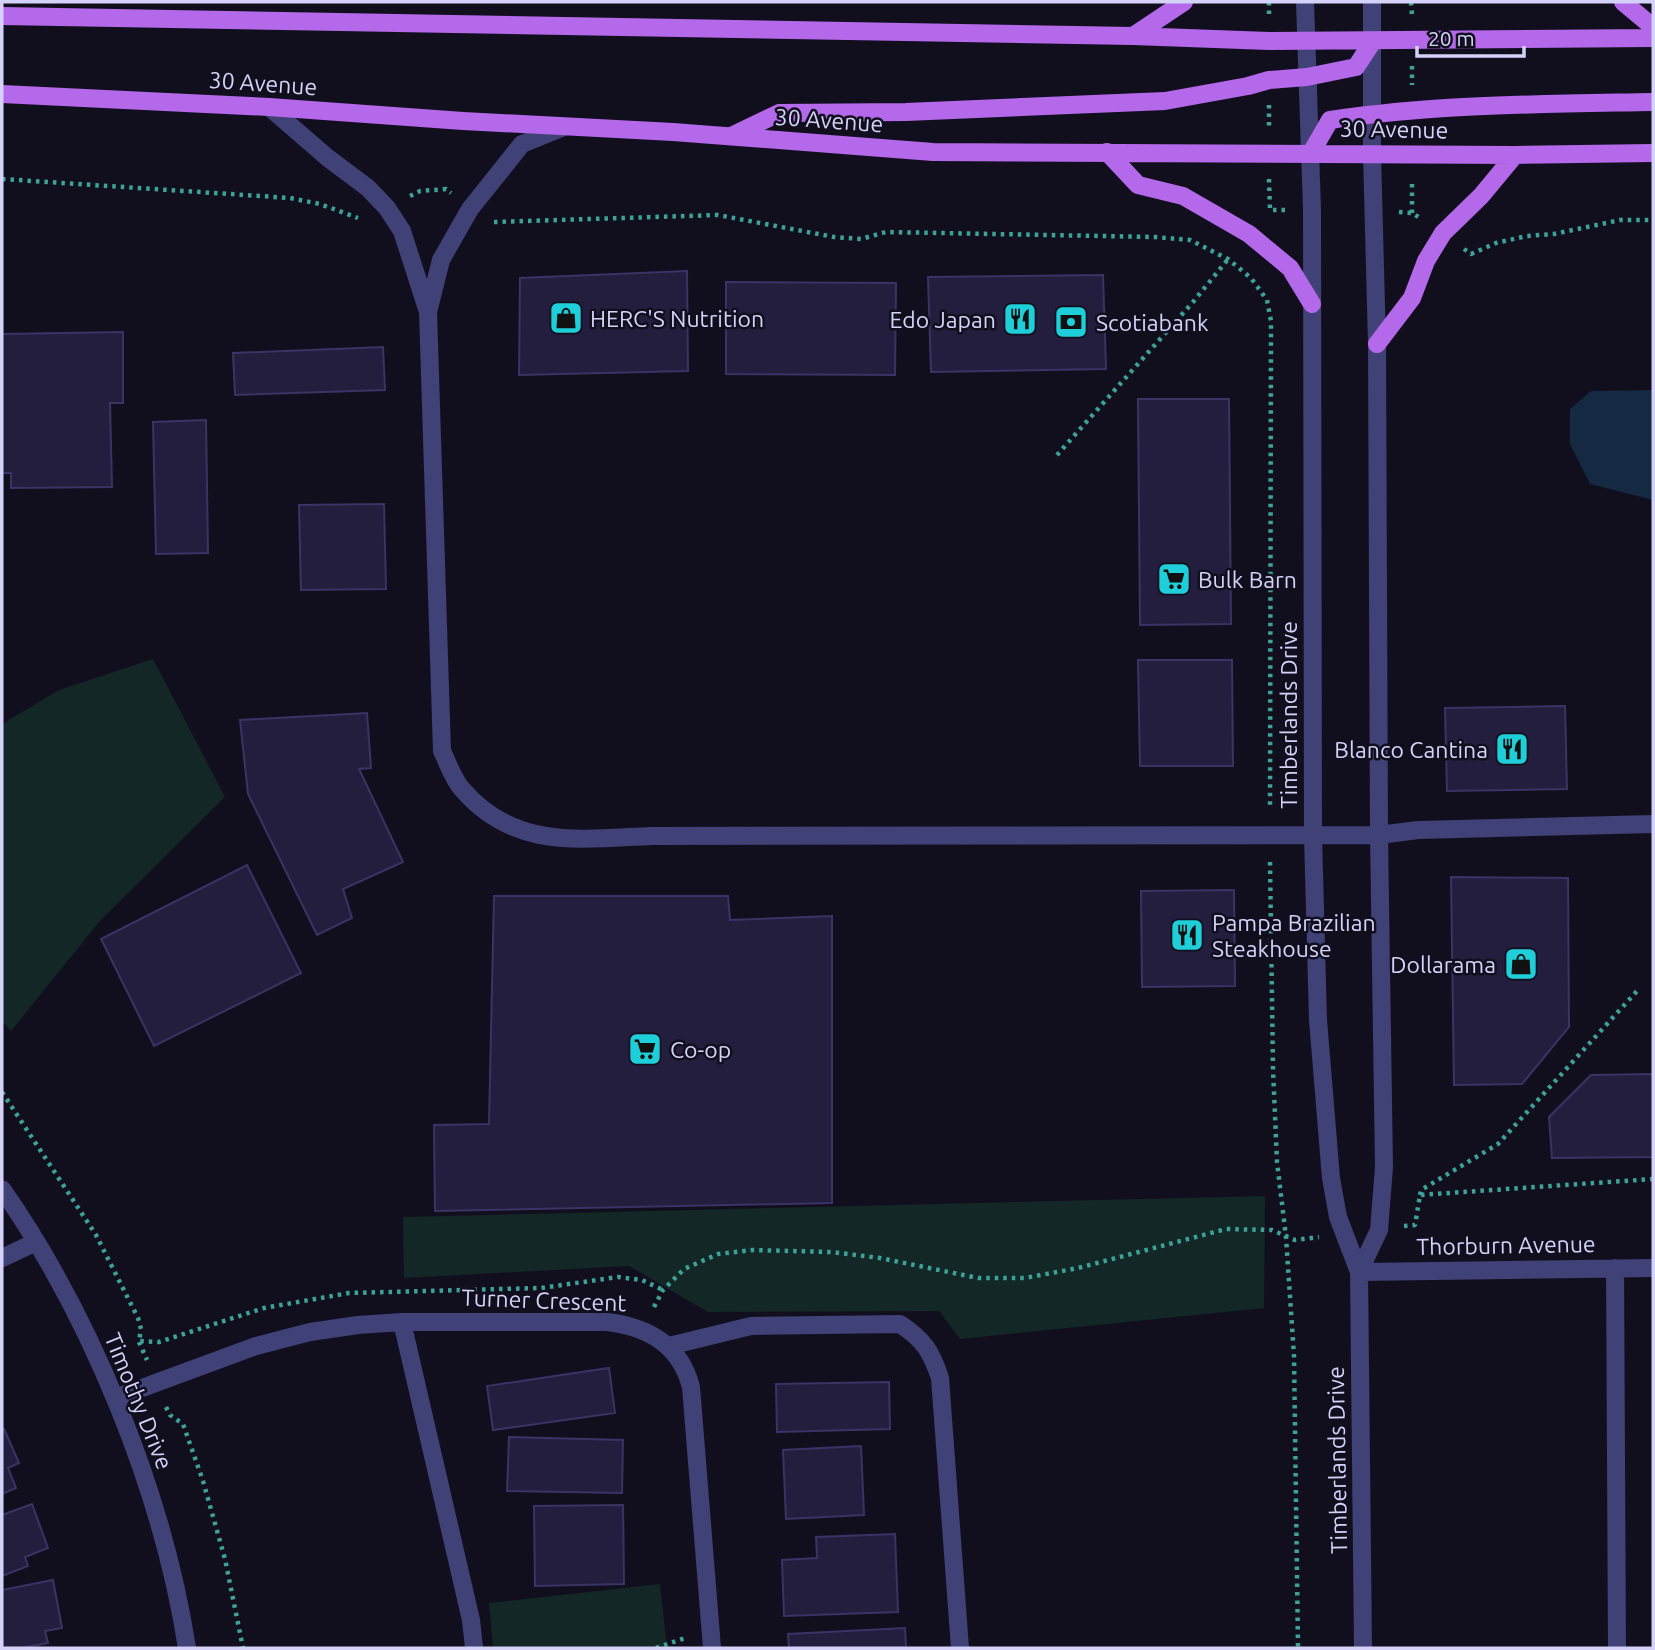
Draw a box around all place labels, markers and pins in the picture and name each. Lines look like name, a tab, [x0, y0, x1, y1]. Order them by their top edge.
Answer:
shop icon: HERC'S Nutrition	[547, 299, 585, 337]
restaurant icon: Edo Japan	[1001, 300, 1039, 338]
bank icon: Scotiabank	[1052, 303, 1090, 341]
place label: HERC'S Nutrition	[590, 306, 764, 331]
place label: Edo Japan	[890, 307, 996, 332]
place label: Scotiabank	[1096, 310, 1209, 335]
supermarket icon: Bulk Barn	[1155, 560, 1193, 598]
place label: Bulk Barn	[1198, 567, 1297, 592]
restaurant icon: Blanco Cantina	[1493, 730, 1531, 768]
place label: Blanco Cantina	[1334, 737, 1488, 762]
place label: Pampa Brazilian Steakhouse	[1212, 910, 1376, 961]
restaurant icon: Pampa Brazilian Steakhouse	[1168, 916, 1206, 954]
shop icon: Dollarama	[1502, 945, 1540, 983]
place label: Dollarama	[1390, 952, 1496, 977]
supermarket icon: Co-op	[626, 1030, 664, 1068]
place label: Co-op	[670, 1037, 731, 1062]

